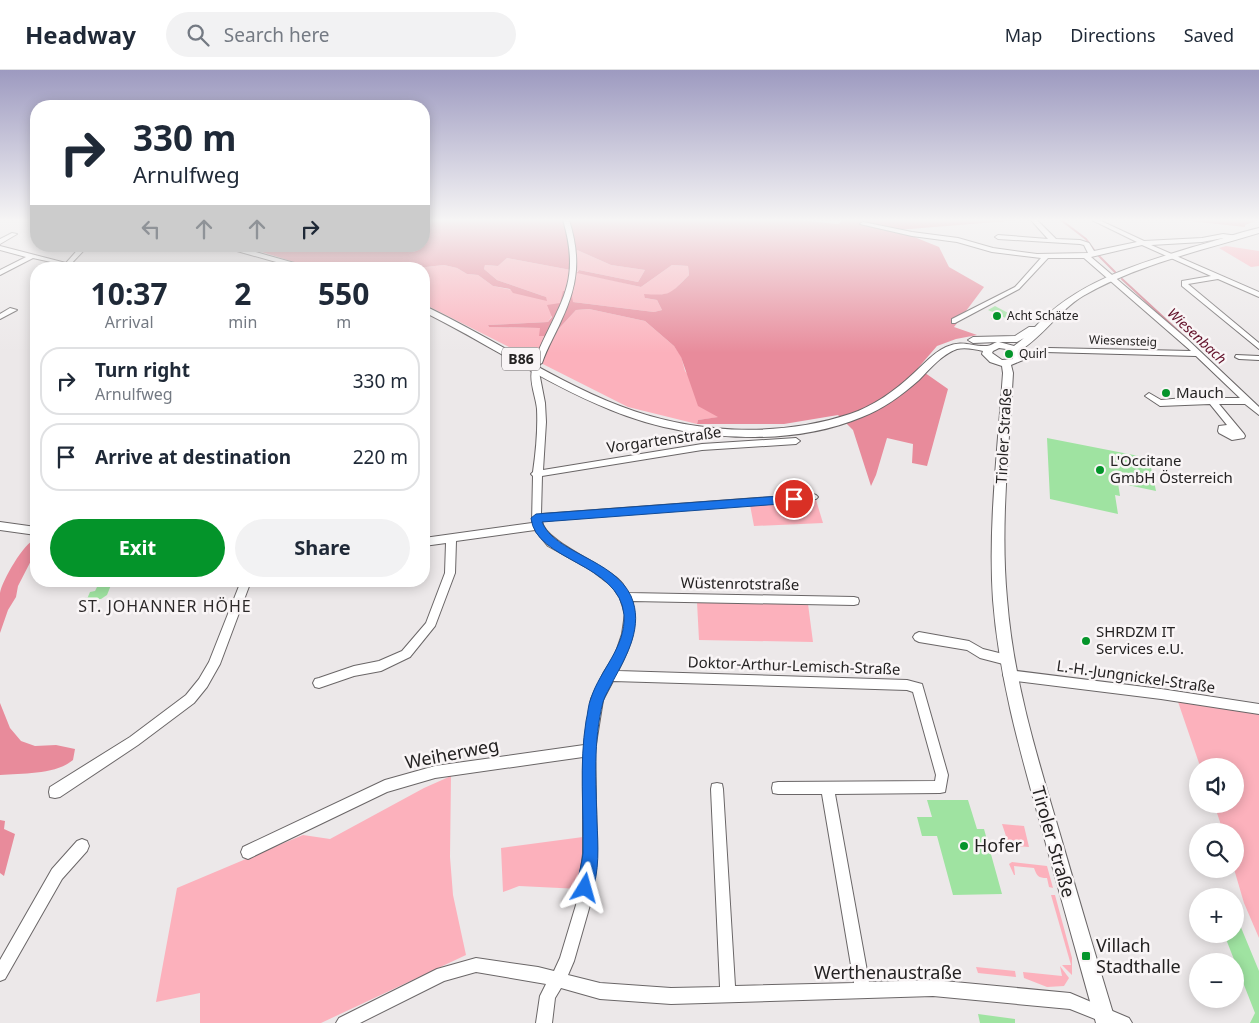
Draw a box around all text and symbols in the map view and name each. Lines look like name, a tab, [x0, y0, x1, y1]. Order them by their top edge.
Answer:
search box	[166, 12, 516, 57]
text: Headway	[25, 18, 136, 51]
icon: search	[184, 21, 212, 49]
text: Search here	[224, 22, 330, 48]
text: Map	[1005, 23, 1042, 47]
text: Directions	[1070, 23, 1156, 47]
text: Saved	[1184, 23, 1234, 47]
text: 330 m	[133, 114, 236, 161]
icon: right	[50, 120, 115, 185]
text: Arnulfweg	[133, 159, 240, 189]
icon: left	[137, 215, 165, 243]
icon: ahead	[190, 215, 218, 243]
icon: ahead	[243, 215, 271, 243]
icon: right	[296, 215, 324, 243]
text: 10:37	[91, 273, 168, 314]
text: 2	[234, 273, 251, 314]
text: 550	[318, 273, 369, 314]
water label: Wiesenbach	[1164, 303, 1231, 368]
place label: Acht Schätze	[1007, 307, 1079, 324]
marker: Acht Schätze	[991, 310, 1003, 322]
text: Arrival	[105, 311, 154, 333]
text: min	[228, 311, 257, 333]
text: m	[336, 311, 351, 333]
street label: Wiesensteig	[1089, 331, 1157, 350]
place label: Quirl	[1019, 345, 1047, 362]
road number: B86	[502, 348, 540, 370]
marker: Quirl	[1003, 348, 1015, 360]
text: Turn right	[95, 357, 190, 383]
icon: right	[52, 367, 80, 395]
text: 330 m	[353, 368, 408, 394]
place label: Mauch	[1176, 382, 1224, 402]
text: Arnulfweg	[95, 383, 173, 405]
marker: Mauch	[1160, 387, 1172, 399]
street label: Tiroler Straße	[991, 388, 1015, 484]
street label: Vorgartenstraße	[605, 421, 723, 457]
icon: arrive	[52, 443, 80, 471]
text: Arrive at destination	[95, 444, 291, 470]
text: 220 m	[353, 444, 408, 470]
place label: L'Occitane GmbH Österreich	[1110, 450, 1233, 487]
marker: L'Occitane GmbH Österreich	[1094, 464, 1106, 476]
pin	[773, 478, 815, 520]
icon: arrive	[780, 485, 808, 513]
button: Exit	[50, 519, 225, 577]
button: Share	[235, 519, 410, 577]
street label: Wüstenrotstraße	[681, 572, 799, 594]
district label: ST. JOHANNER HÖHE	[78, 595, 252, 617]
place label: SHRDZM IT Services e.U.	[1096, 621, 1184, 658]
marker: SHRDZM IT Services e.U.	[1080, 635, 1092, 647]
street label: Doktor-Arthur-Lemisch-Straße	[687, 651, 901, 679]
street label: L.-H.-Jungnickel-Straße	[1056, 655, 1217, 697]
street label: Weiherweg	[403, 732, 501, 774]
map controls	[1189, 758, 1244, 1008]
button: sound	[1189, 758, 1244, 813]
street label: Tiroler Straße	[1027, 783, 1081, 900]
button: search	[1189, 823, 1244, 878]
place label: Hofer	[974, 833, 1023, 857]
marker: Hofer	[958, 840, 970, 852]
position arrow	[558, 861, 610, 913]
button: +	[1189, 888, 1244, 943]
place label: Villach Stadthalle	[1096, 933, 1181, 978]
marker: Villach Stadthalle	[1080, 950, 1092, 962]
button: −	[1189, 953, 1244, 1008]
street label: Werthenaustraße	[814, 960, 962, 984]

